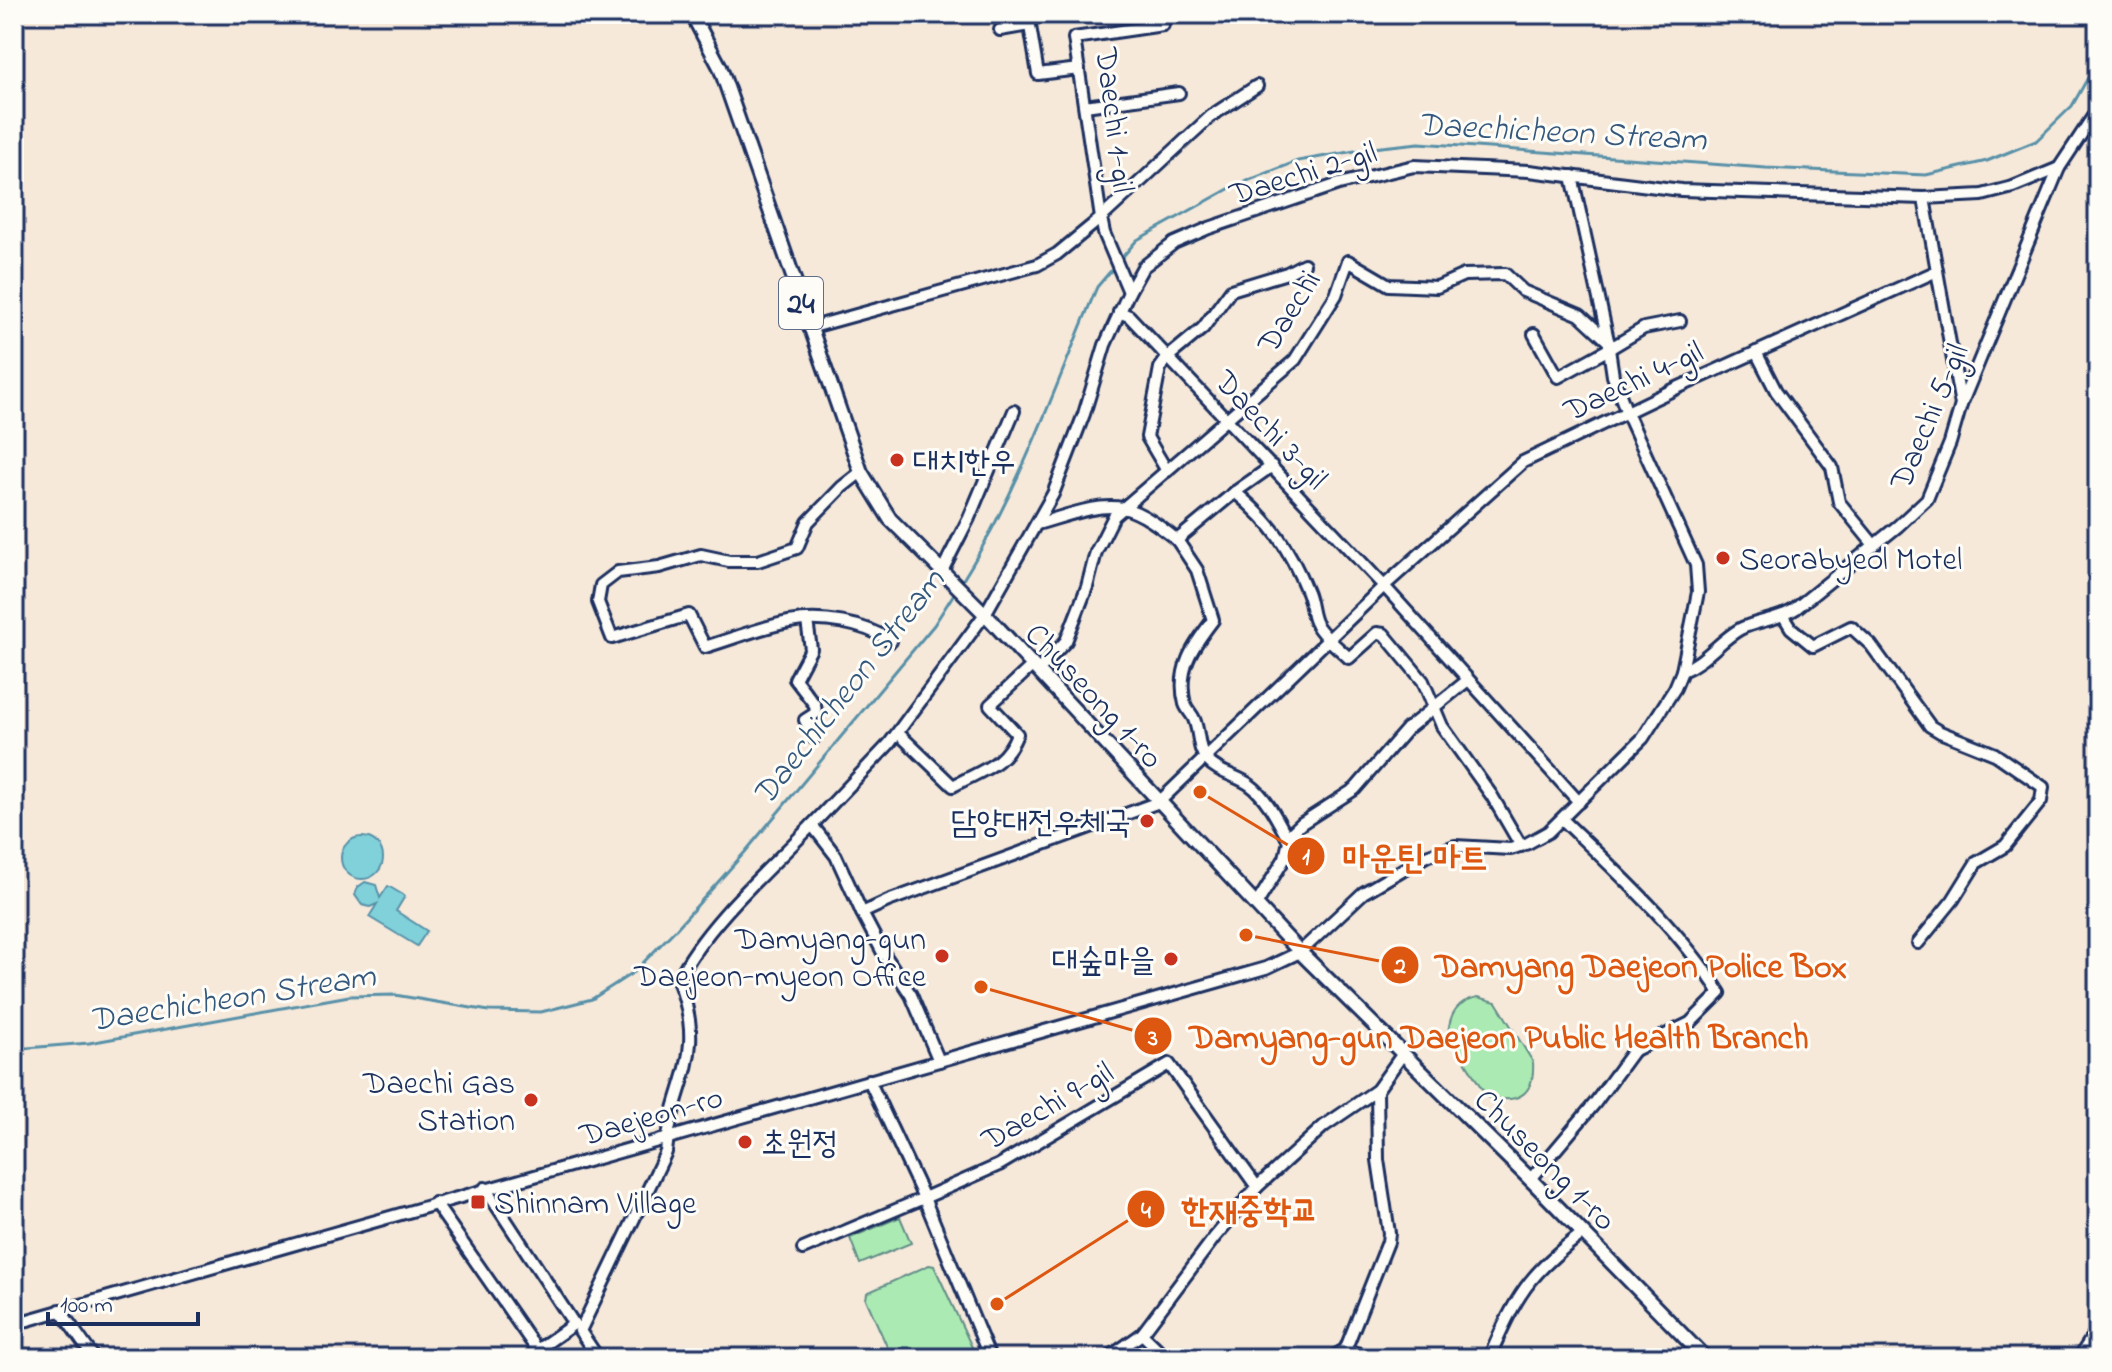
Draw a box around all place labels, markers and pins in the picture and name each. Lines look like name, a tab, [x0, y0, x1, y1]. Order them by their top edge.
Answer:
place label: 대치한우	[913, 440, 1016, 487]
marker: 대치한우	[888, 451, 906, 469]
place label: Seorabyeol Motel	[1739, 538, 1962, 585]
marker: Seorabyeol Motel	[1714, 549, 1732, 567]
place label: 담양대전우체국	[951, 801, 1131, 848]
marker: 담양대전우체국	[1138, 812, 1156, 830]
callout: 마운틴 마트	[1286, 827, 1504, 885]
place label: Damyang-gun Daejeon-myeon Office	[633, 918, 927, 1002]
callout: Damyang Daejeon Police Box	[1380, 936, 1863, 994]
place label: 대숲마을	[1052, 939, 1155, 986]
marker: Damyang-gun Daejeon-myeon Office	[933, 947, 951, 965]
marker: 대숲마을	[1162, 950, 1180, 968]
callout: Damyang-gun Daejeon Public Health Branch	[1133, 1007, 1824, 1065]
place label: Daechi Gas Station	[362, 1062, 515, 1146]
marker: Daechi Gas Station	[522, 1091, 540, 1109]
place label: 초원정	[761, 1122, 838, 1169]
marker: 초원정	[736, 1133, 754, 1151]
callout: 한재중학교	[1126, 1180, 1335, 1238]
place label: Shinnam Village	[494, 1182, 697, 1229]
marker: Shinnam Village	[469, 1193, 487, 1211]

